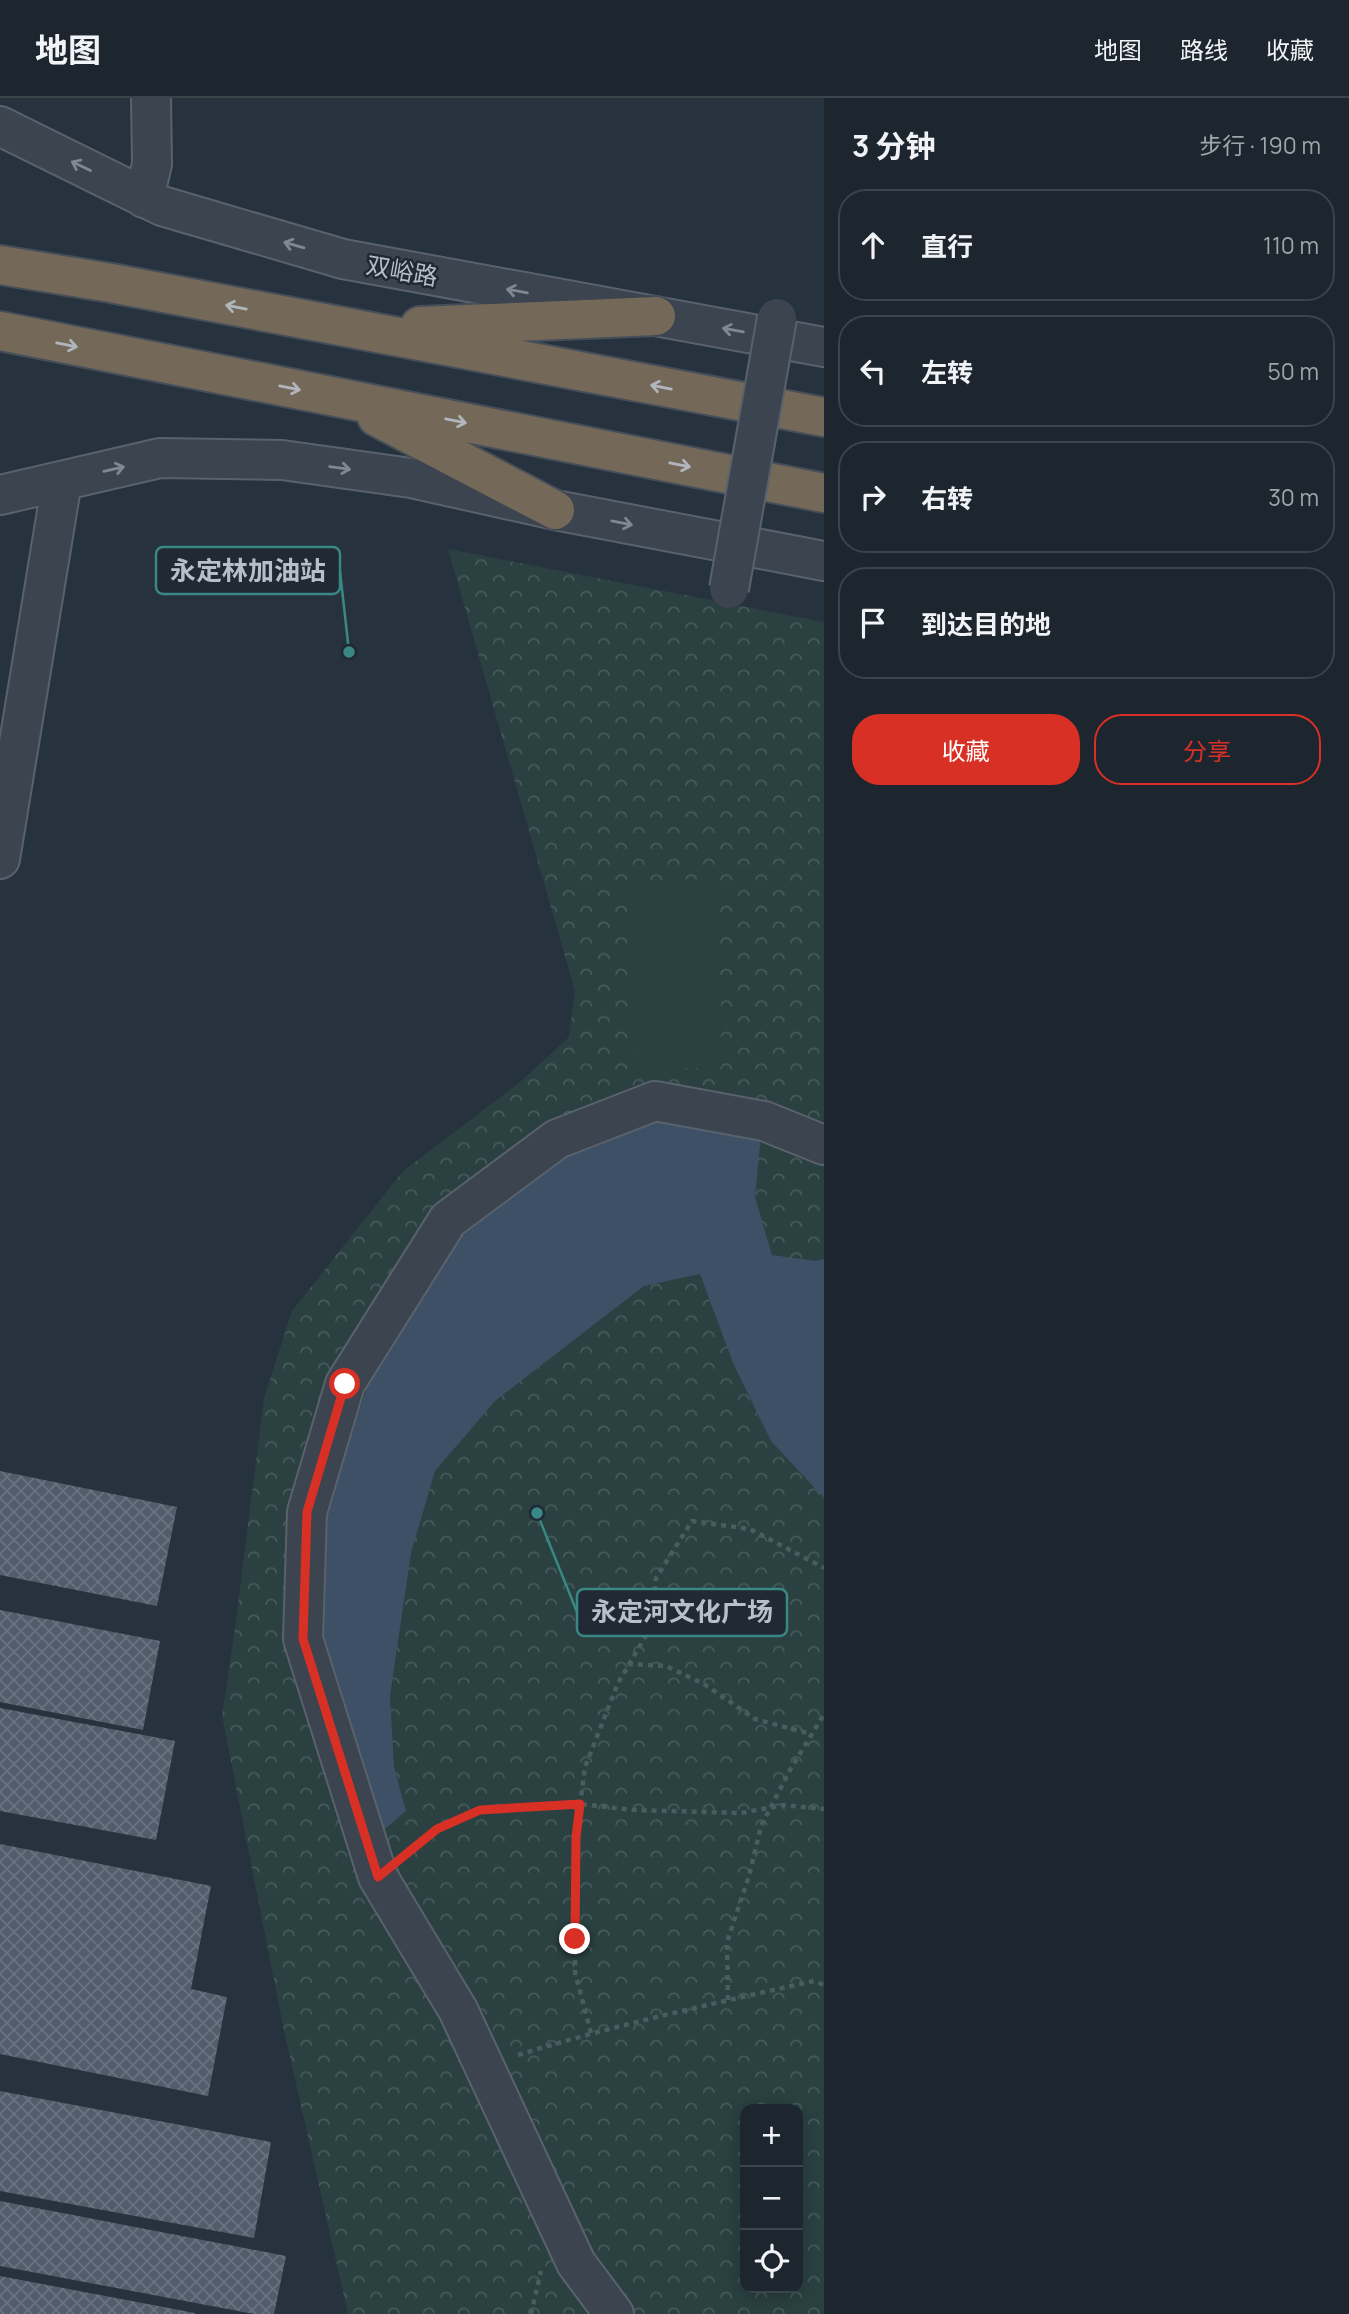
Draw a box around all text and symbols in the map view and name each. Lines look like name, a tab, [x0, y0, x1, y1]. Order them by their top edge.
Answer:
text: 地图	[35, 27, 101, 72]
text: 地图	[1094, 33, 1142, 66]
text: 路线	[1180, 33, 1228, 66]
text: 收藏	[1266, 33, 1314, 66]
text: 3 分钟	[852, 125, 935, 166]
text: 步行 · 190 m	[1199, 129, 1321, 161]
one-way arrow	[71, 159, 92, 173]
icon: ahead	[854, 226, 892, 264]
text: 直行	[921, 228, 973, 264]
text: 110 m	[1263, 229, 1319, 261]
one-way arrow	[283, 237, 305, 250]
street label: 双峪路	[364, 247, 440, 293]
one-way arrow	[506, 283, 529, 297]
one-way arrow	[225, 300, 248, 313]
one-way arrow	[722, 323, 745, 336]
one-way arrow	[55, 338, 78, 352]
icon: left	[854, 352, 892, 390]
text: 左转	[921, 354, 973, 390]
text: 50 m	[1268, 355, 1319, 387]
one-way arrow	[650, 379, 673, 393]
one-way arrow	[278, 382, 301, 396]
one-way arrow	[444, 415, 467, 428]
one-way arrow	[668, 458, 691, 472]
one-way arrow	[102, 462, 125, 475]
one-way arrow	[328, 462, 351, 475]
icon: right	[854, 478, 892, 516]
text: 右转	[921, 480, 973, 516]
text: 30 m	[1268, 481, 1319, 513]
one-way arrow	[610, 517, 633, 530]
callout: 永定林加油站	[156, 547, 340, 594]
text: 永定林加油站	[170, 552, 326, 588]
icon: arrive	[854, 604, 892, 642]
text: 到达目的地	[921, 606, 1051, 642]
button: 收藏	[852, 714, 1080, 785]
button: 分享	[1094, 714, 1321, 785]
route start	[329, 1368, 360, 1399]
callout: 永定河文化广场	[577, 1589, 787, 1636]
text: 永定河文化广场	[591, 1593, 773, 1629]
route end	[559, 1923, 590, 1954]
map controls	[740, 2104, 803, 2293]
button: +	[740, 2104, 803, 2167]
button: −	[740, 2167, 803, 2230]
button: locate	[740, 2230, 803, 2293]

